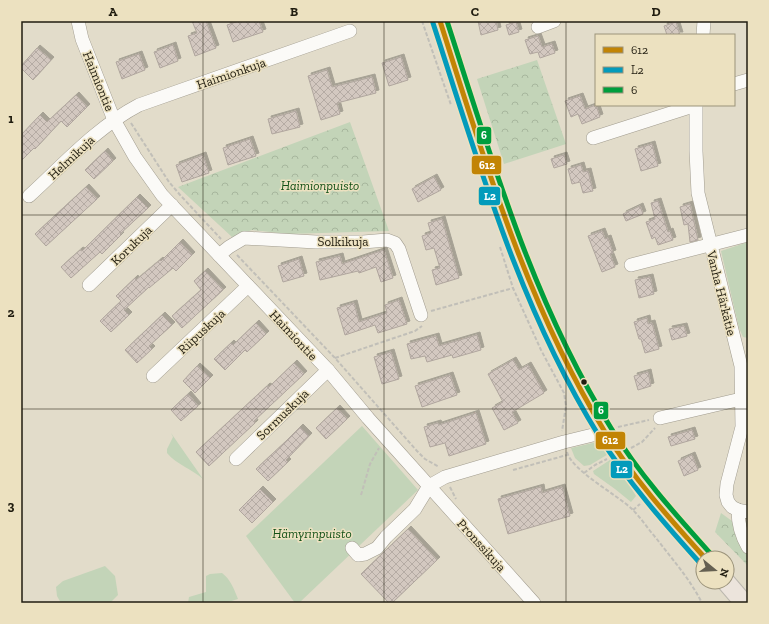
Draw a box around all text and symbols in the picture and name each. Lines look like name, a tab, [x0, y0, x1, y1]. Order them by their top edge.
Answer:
text: A	[109, 4, 118, 19]
text: B	[290, 4, 298, 19]
text: C	[471, 4, 479, 19]
text: D	[651, 4, 661, 19]
legend	[595, 34, 735, 106]
text: 612	[631, 43, 648, 57]
street label: Haimiontie	[80, 49, 117, 113]
street label: Haimionkuja	[195, 54, 269, 93]
text: L2	[631, 63, 644, 77]
text: 6	[631, 83, 637, 97]
text: 1	[8, 111, 14, 126]
line badge: 6	[476, 126, 492, 145]
text: 6	[481, 129, 487, 142]
street label: Helmikuja	[45, 132, 99, 183]
line badge: 612	[471, 155, 502, 175]
text: 612	[479, 159, 495, 172]
park label: Haimionpuisto	[281, 178, 359, 193]
line badge: L2	[478, 186, 501, 206]
text: L2	[484, 190, 496, 203]
street label: Korukuja	[108, 222, 156, 269]
street label: Solkikuja	[317, 234, 369, 250]
street label: Vanha Härkätie	[703, 248, 739, 337]
text: 2	[8, 305, 15, 320]
street label: Riipuskuja	[175, 305, 229, 358]
street label: Haimiontie	[267, 307, 321, 364]
unlabelled marker	[579, 377, 589, 387]
street label: Sormuskuja	[253, 385, 313, 444]
line badge: 6	[593, 401, 609, 420]
text: 6	[598, 404, 604, 417]
line badge: 612	[595, 431, 626, 450]
text: 612	[602, 434, 618, 447]
line badge: L2	[610, 460, 633, 479]
text: L2	[616, 463, 628, 476]
text: 3	[8, 498, 15, 513]
street label: Pronssikuja	[453, 516, 510, 576]
park label: Hämyrinpuisto	[272, 526, 352, 541]
north arrow	[695, 550, 735, 590]
text: N	[716, 567, 732, 580]

